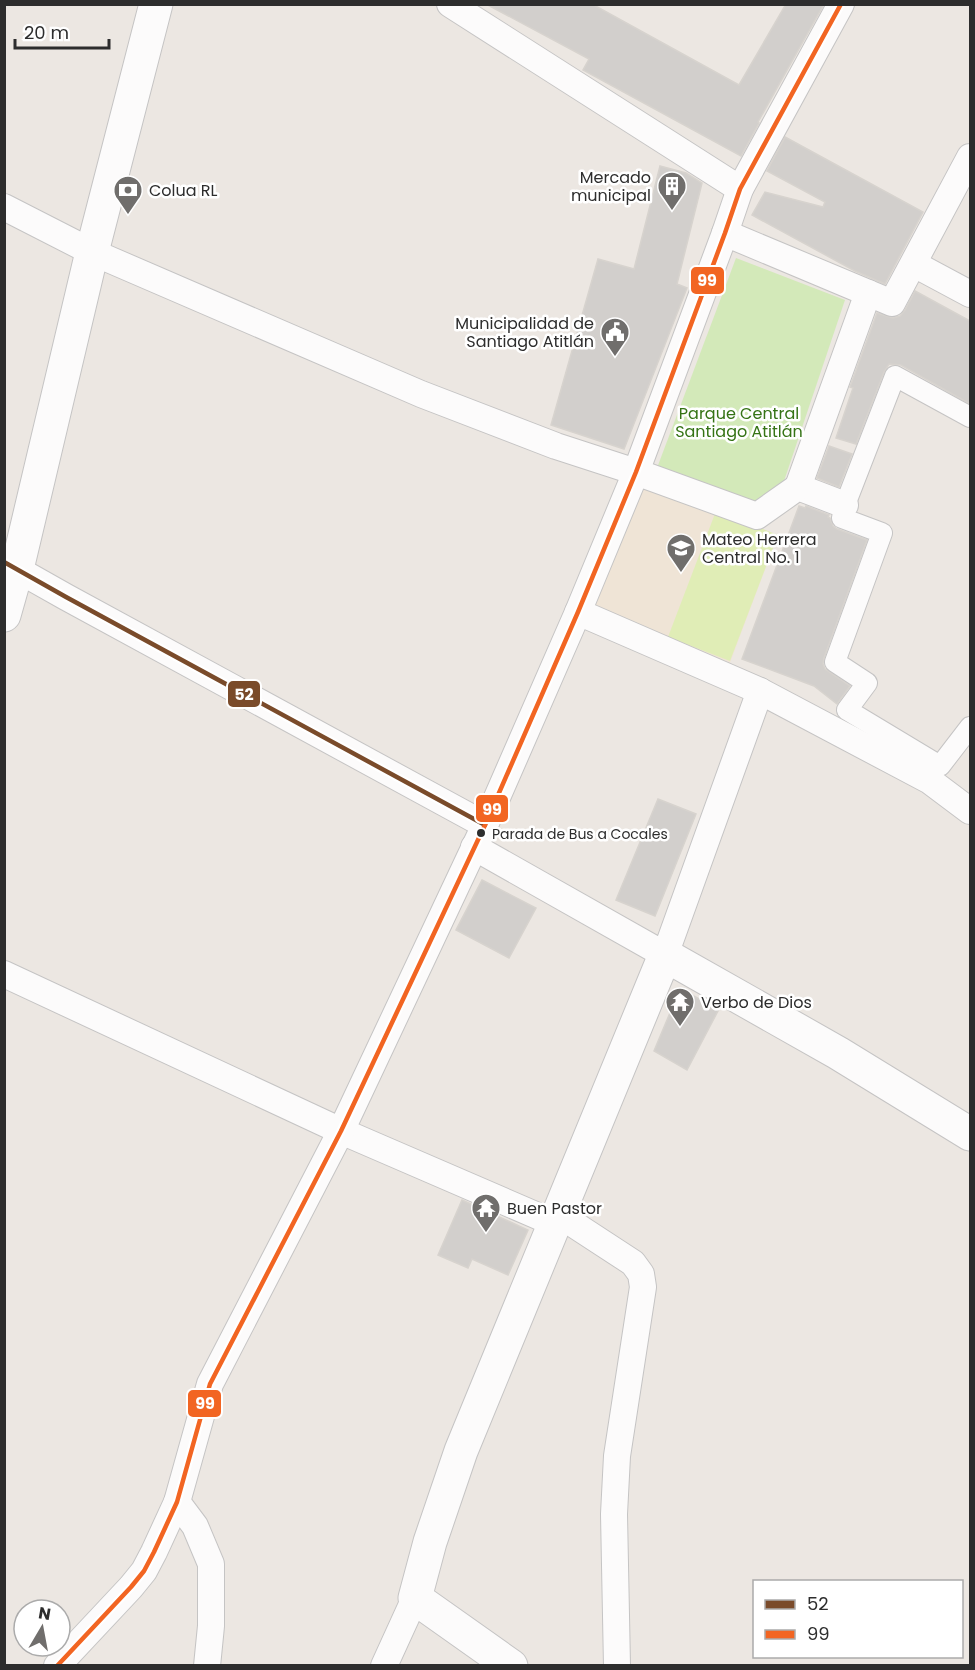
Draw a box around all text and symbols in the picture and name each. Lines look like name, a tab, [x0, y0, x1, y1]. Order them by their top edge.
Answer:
scale bar	[15, 12, 110, 50]
text: 20 m	[24, 20, 69, 45]
place label: Mercado municipal	[571, 166, 651, 207]
building icon: Mercado municipal	[656, 170, 688, 212]
bank icon: Colua RL	[112, 174, 144, 216]
place label: Colua RL	[149, 179, 218, 202]
line badge: 99	[690, 266, 725, 295]
text: 99	[697, 269, 717, 292]
place label: Municipalidad de Santiago Atitlán	[455, 312, 594, 353]
public building icon: Municipalidad de Santiago Atitlán	[599, 316, 631, 358]
park label: Parque Central Santiago Atitlán	[675, 402, 803, 443]
place label: Mateo Herrera Central No. 1	[702, 528, 816, 569]
school or university icon: Mateo Herrera Central No. 1	[665, 532, 697, 574]
line badge: 52	[227, 680, 261, 708]
text: 52	[234, 683, 254, 706]
line badge: 99	[475, 794, 509, 823]
text: 99	[482, 798, 502, 821]
place label: Parada de Bus a Cocales	[492, 824, 668, 844]
marker: Parada de Bus a Cocales	[475, 827, 487, 839]
temple icon: Verbo de Dios	[664, 986, 696, 1028]
place label: Verbo de Dios	[701, 991, 812, 1014]
temple icon: Buen Pastor	[470, 1192, 502, 1234]
place label: Buen Pastor	[507, 1197, 602, 1220]
line badge: 99	[187, 1389, 222, 1418]
text: 99	[195, 1392, 215, 1415]
legend	[753, 1580, 963, 1658]
text: 52	[807, 1591, 829, 1616]
north arrow	[12, 1598, 72, 1658]
text: N	[37, 1601, 52, 1626]
text: 99	[807, 1621, 830, 1646]

